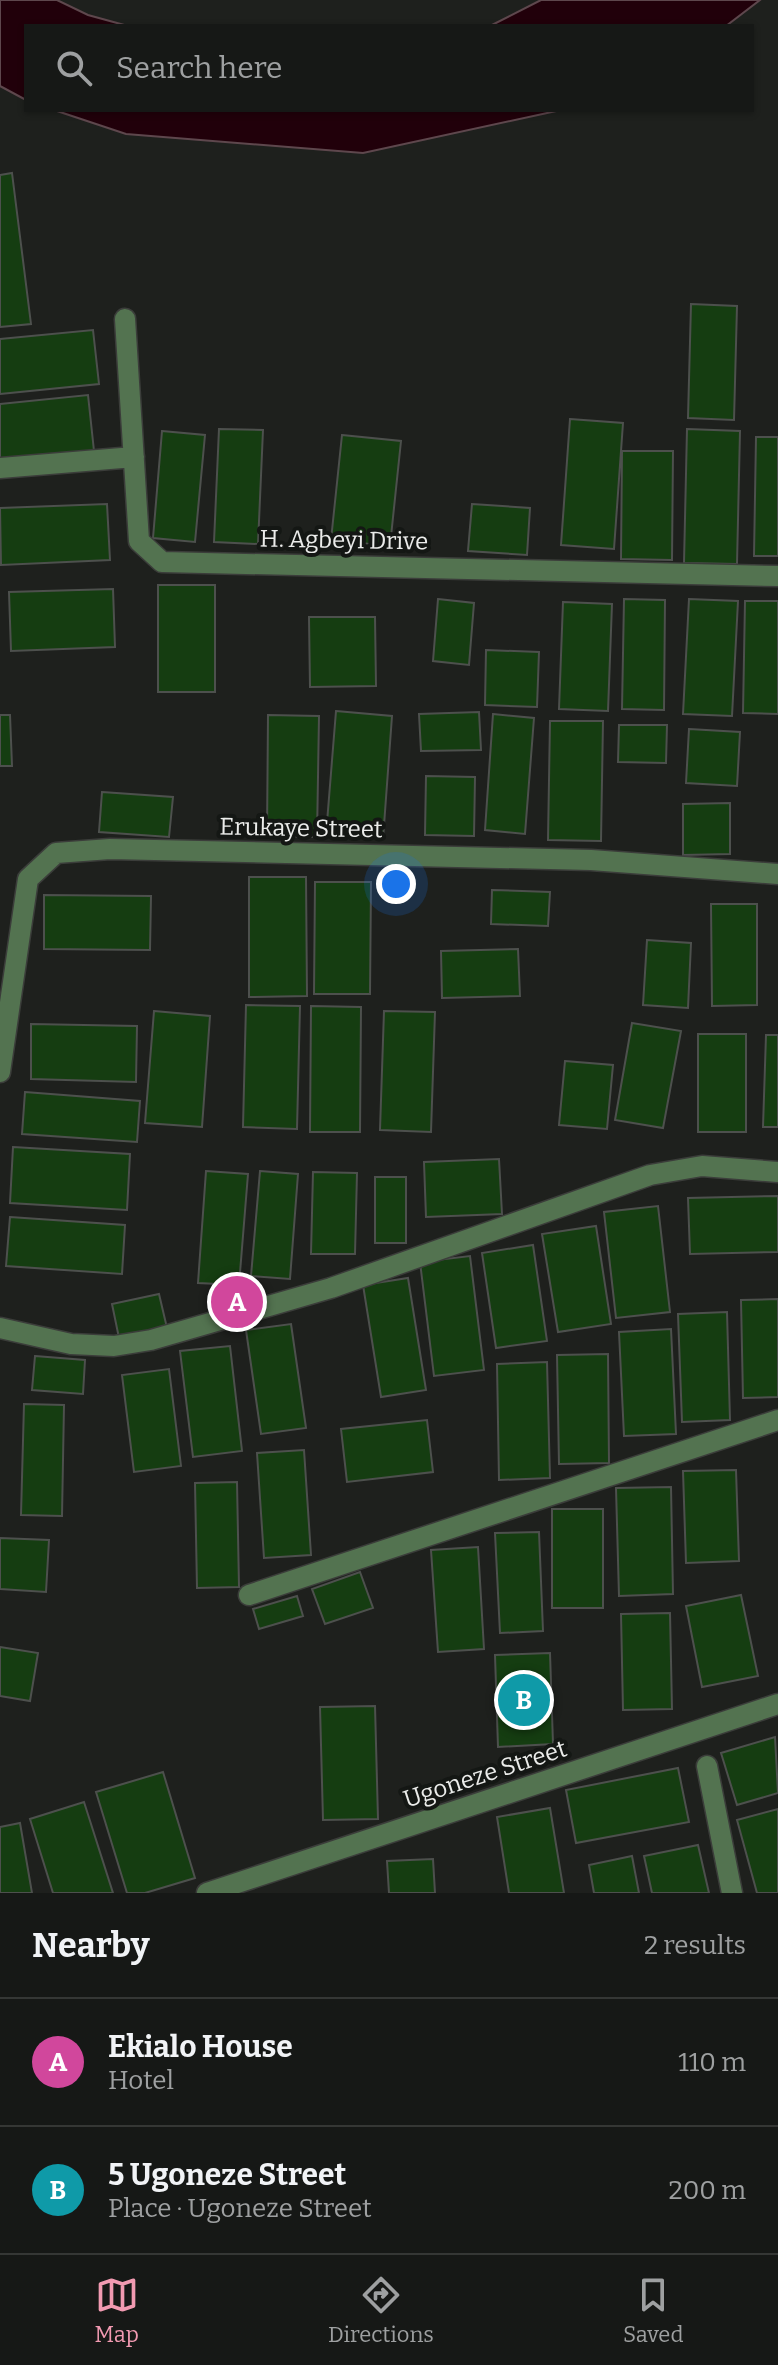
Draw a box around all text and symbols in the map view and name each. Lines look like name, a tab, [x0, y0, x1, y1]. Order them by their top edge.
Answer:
search box	[24, 24, 754, 112]
icon: search	[52, 46, 96, 90]
text: Search here	[116, 50, 283, 86]
street label: H. Agbeyi Drive	[259, 525, 429, 555]
street label: Erukaye Street	[219, 813, 383, 843]
your location	[376, 864, 416, 904]
pin: A	[211, 1272, 263, 1332]
pin: B	[498, 1670, 550, 1730]
street label: Ugoneze Street	[400, 1734, 570, 1814]
text: Nearby	[32, 1925, 150, 1966]
text: 2 results	[644, 1930, 746, 1961]
text: Ekialo House	[108, 2029, 293, 2065]
text: A	[49, 2047, 67, 2078]
text: 110 m	[678, 2047, 746, 2078]
text: Hotel	[108, 2065, 174, 2096]
text: 5 Ugoneze Street	[108, 2157, 346, 2193]
text: B	[50, 2175, 66, 2206]
text: 200 m	[669, 2175, 746, 2206]
text: Place · Ugoneze Street	[108, 2193, 372, 2224]
tab: Map	[95, 2273, 139, 2348]
tab: Directions	[328, 2273, 434, 2348]
tab: Saved	[623, 2273, 683, 2348]

